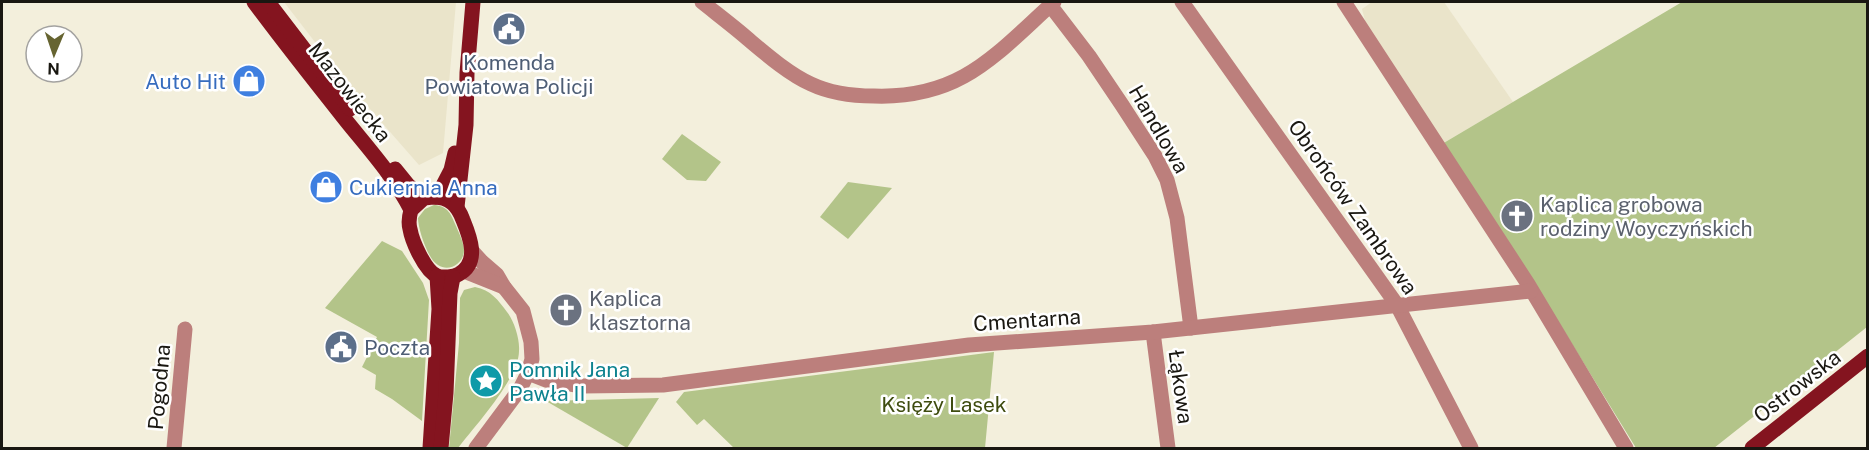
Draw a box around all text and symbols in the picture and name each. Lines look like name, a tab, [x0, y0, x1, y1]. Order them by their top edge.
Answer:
public building icon: Komenda Powiatowa Policji	[491, 11, 527, 47]
north arrow	[24, 24, 84, 84]
street label: Mazowiecka	[303, 37, 397, 147]
place label: Komenda Powiatowa Policji	[425, 50, 593, 99]
text: N	[47, 59, 60, 78]
shop icon: Auto Hit	[231, 63, 267, 99]
place label: Auto Hit	[145, 69, 226, 94]
street label: Handlowa	[1124, 80, 1194, 178]
street label: Obrońców Zambrowa	[1283, 115, 1423, 299]
shop icon: Cukiernia Anna	[308, 169, 344, 205]
place label: Cukiernia Anna	[349, 175, 498, 200]
place label: Kaplica grobowa rodziny Woyczyńskich	[1540, 192, 1753, 241]
church icon: Kaplica grobowa rodziny Woyczyńskich	[1499, 198, 1535, 234]
place label: Kaplica klasztorna	[589, 286, 691, 335]
church icon: Kaplica klasztorna	[548, 292, 584, 328]
street label: Cmentarna	[972, 304, 1082, 336]
public building icon: Poczta	[323, 329, 359, 365]
place label: Poczta	[364, 335, 430, 360]
street label: Pogodna	[143, 343, 175, 431]
street label: Ostrowska	[1749, 344, 1845, 428]
street label: Łąkowa	[1163, 348, 1199, 426]
place label: Pomnik Jana Pawła II	[509, 357, 630, 406]
place icon: Pomnik Jana Pawła II	[468, 363, 504, 399]
park label: Księży Lasek	[881, 392, 1007, 417]

